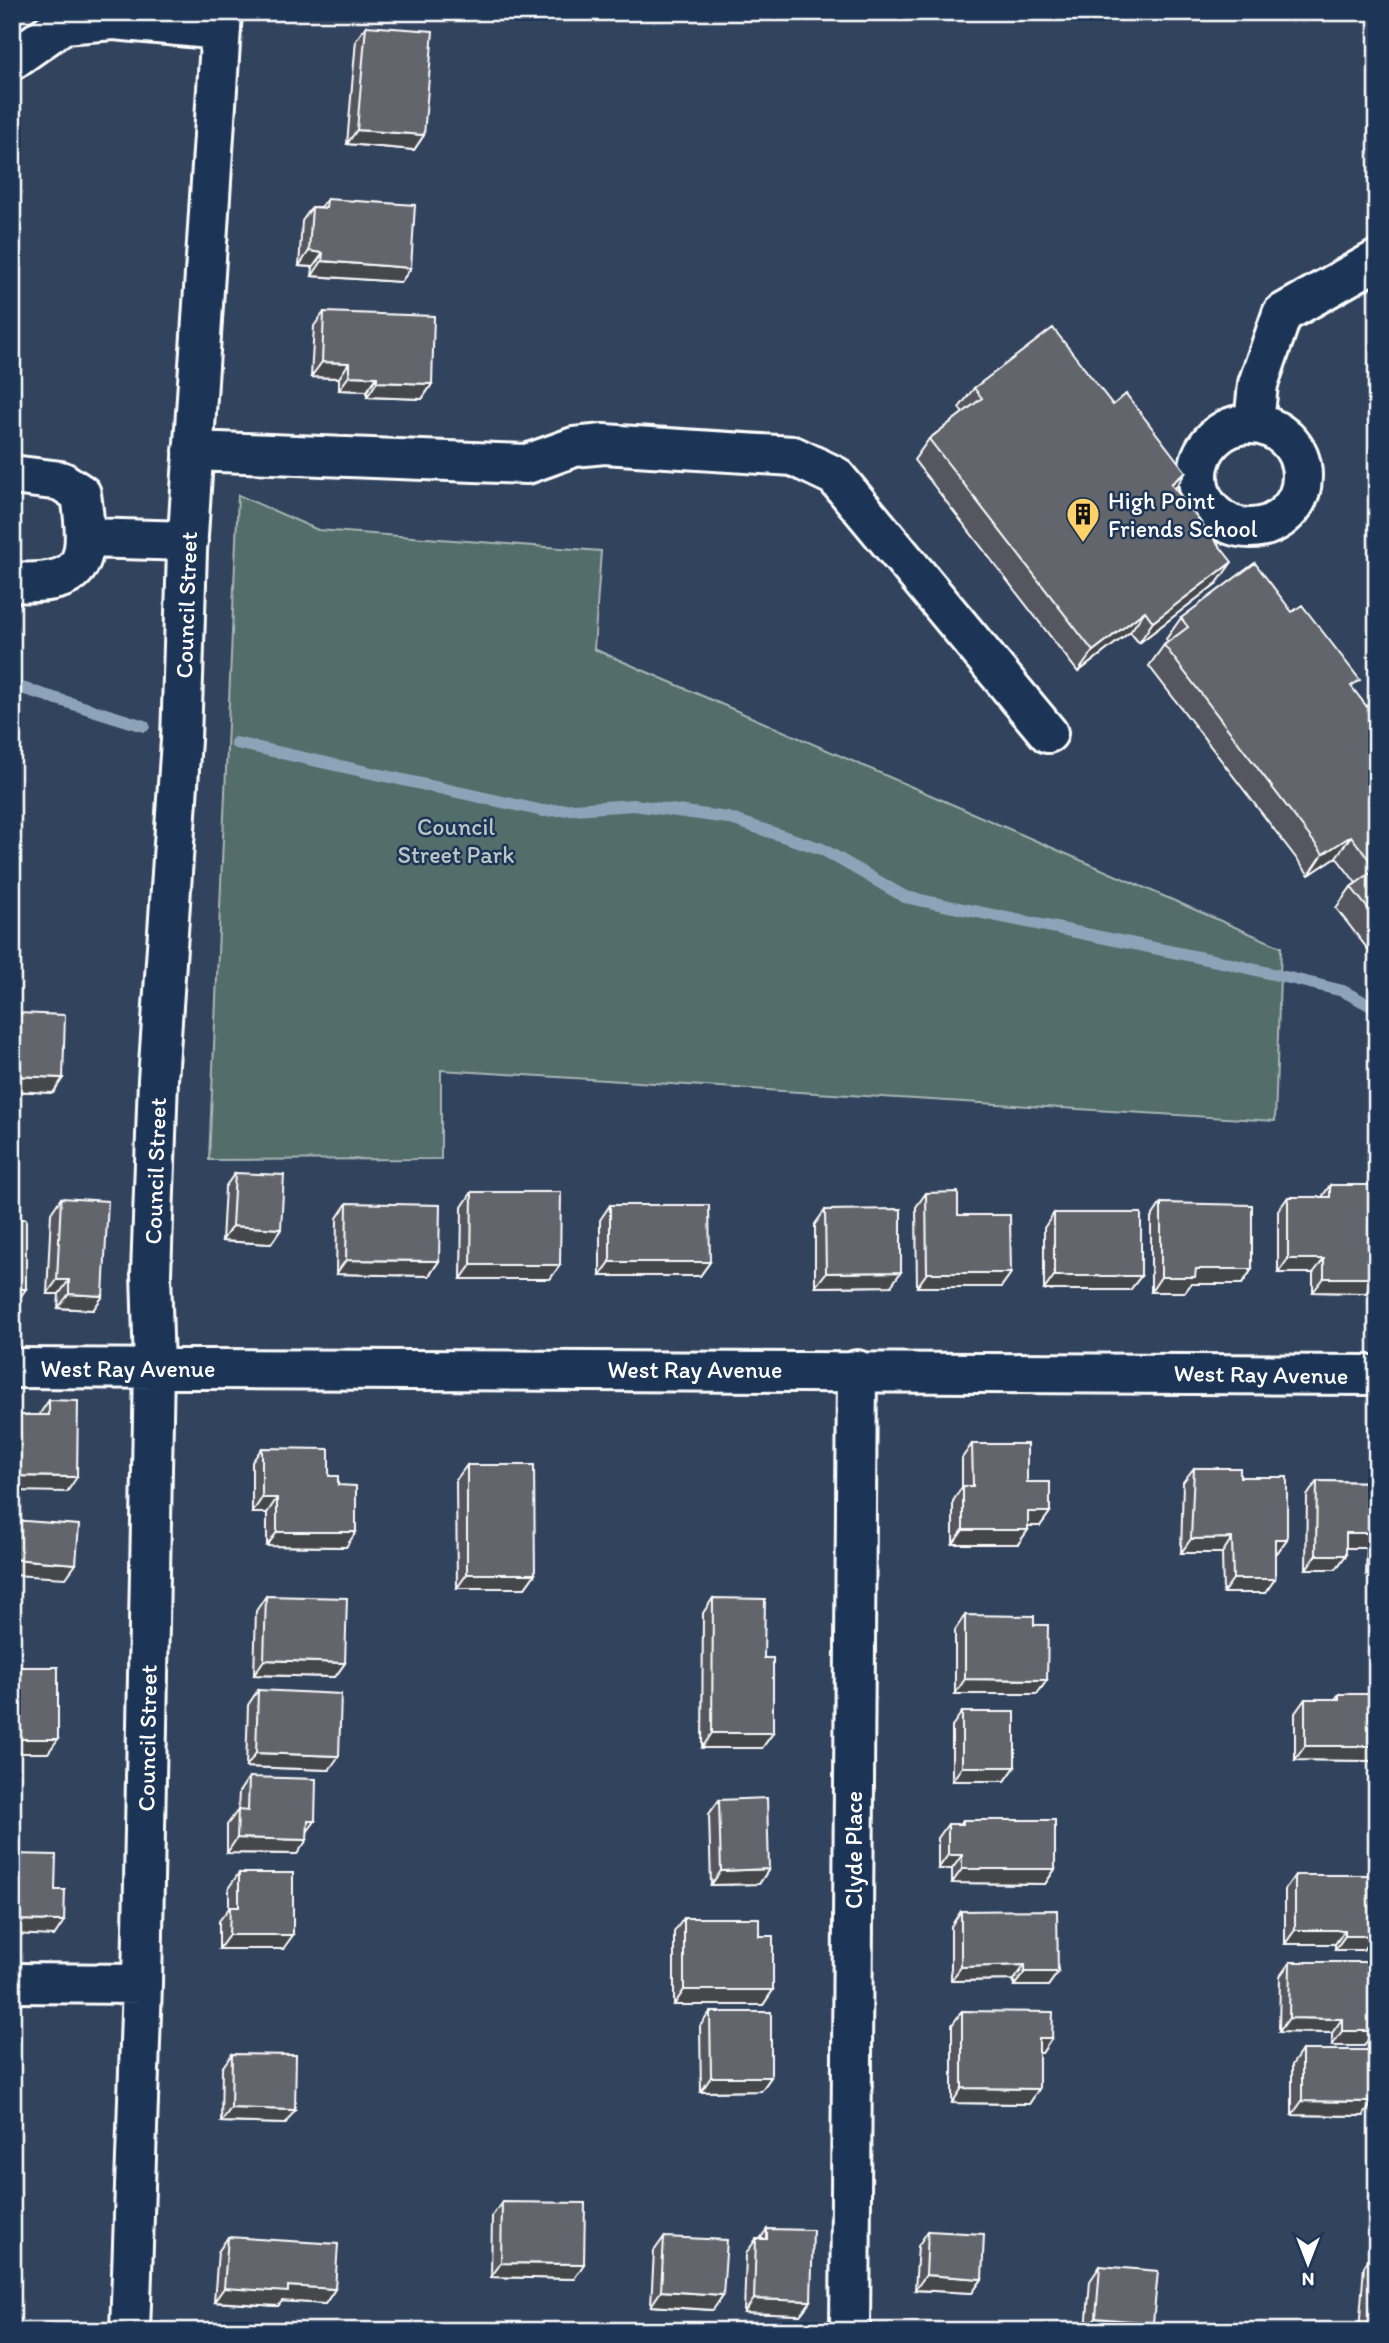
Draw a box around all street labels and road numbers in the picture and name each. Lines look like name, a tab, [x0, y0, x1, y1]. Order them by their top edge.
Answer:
street label: Council Street	[169, 531, 203, 679]
street label: Council Street	[138, 1097, 172, 1245]
street label: West Ray Avenue	[41, 1354, 215, 1383]
street label: West Ray Avenue	[608, 1355, 782, 1384]
street label: West Ray Avenue	[1173, 1358, 1349, 1390]
street label: Council Street	[131, 1664, 163, 1812]
street label: Clyde Place	[839, 1791, 868, 1909]

